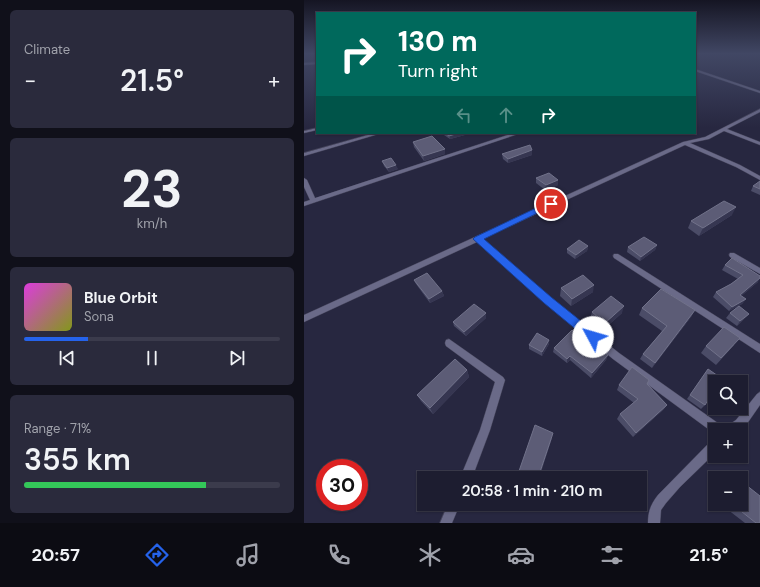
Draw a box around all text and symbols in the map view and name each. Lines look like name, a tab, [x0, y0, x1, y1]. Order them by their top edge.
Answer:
text: 130 m	[398, 23, 478, 60]
icon: right	[332, 28, 384, 80]
text: Climate	[24, 41, 70, 58]
text: Turn right	[398, 59, 478, 83]
text: 21.5°	[120, 61, 184, 100]
text: −	[24, 66, 36, 95]
text: +	[268, 66, 280, 95]
icon: left	[453, 104, 475, 126]
icon: ahead	[495, 104, 517, 126]
icon: right	[537, 104, 559, 126]
text: 23	[121, 155, 183, 223]
pin	[534, 187, 568, 221]
icon: arrive	[540, 193, 562, 215]
text: km/h	[137, 215, 167, 232]
text: Blue Orbit	[84, 288, 158, 308]
text: Sona	[84, 308, 114, 325]
position arrow	[572, 316, 614, 358]
icon: previous	[56, 347, 78, 369]
icon: pause	[141, 347, 163, 369]
icon: next	[226, 347, 248, 369]
map controls	[708, 375, 748, 511]
button: search	[708, 375, 748, 415]
text: Range · 71%	[24, 420, 91, 437]
button: +	[708, 423, 748, 463]
text: 355 km	[24, 440, 131, 479]
speed limit sign: 30	[316, 459, 368, 511]
button: −	[708, 471, 748, 511]
text: 20:58 · 1 min · 210 m	[462, 481, 602, 501]
icon: directions	[143, 541, 171, 569]
icon: music	[234, 541, 262, 569]
icon: phone	[325, 541, 353, 569]
icon: climate	[416, 541, 444, 569]
icon: car	[507, 541, 535, 569]
icon: filters	[598, 541, 626, 569]
text: 20:57	[32, 543, 80, 567]
text: 21.5°	[689, 543, 728, 567]

